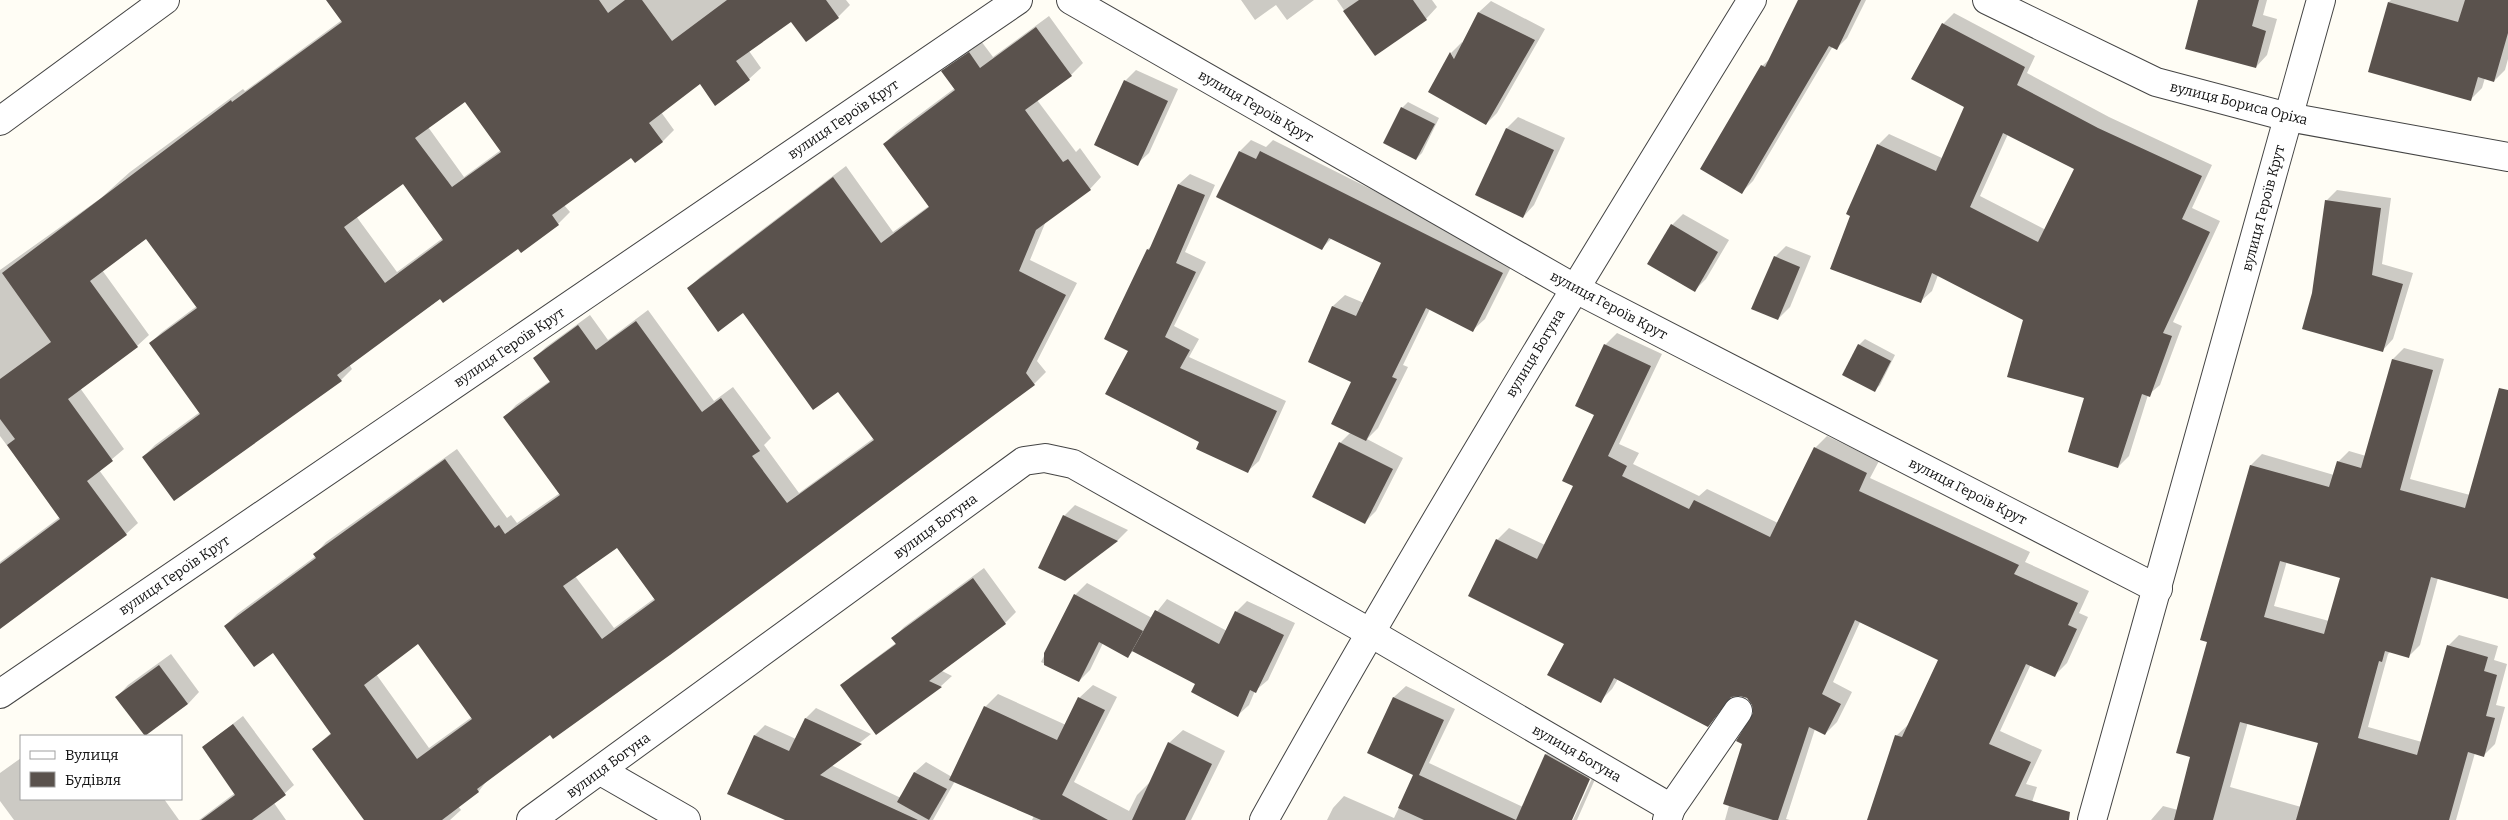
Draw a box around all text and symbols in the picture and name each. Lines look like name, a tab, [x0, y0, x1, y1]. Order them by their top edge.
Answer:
street label: вулиця Героїв Крут	[1195, 67, 1316, 146]
street label: вулиця Героїв Крут	[785, 76, 902, 163]
street label: вулиця Бориса Оріха	[2168, 78, 2310, 129]
street label: вулиця Героїв Крут	[2238, 143, 2289, 273]
street label: вулиця Героїв Крут	[1547, 267, 1670, 343]
street label: вулиця Героїв Крут	[451, 304, 568, 391]
street label: вулиця Богуна	[1502, 306, 1569, 400]
street label: вулиця Героїв Крут	[1906, 454, 2030, 529]
street label: вулиця Богуна	[890, 490, 981, 563]
street label: вулиця Героїв Крут	[116, 532, 233, 619]
street label: вулиця Богуна	[1529, 721, 1624, 786]
street label: вулиця Богуна	[563, 729, 654, 802]
legend	[20, 735, 182, 800]
text: Вулиця	[65, 746, 119, 764]
text: Будівля	[65, 771, 121, 789]

